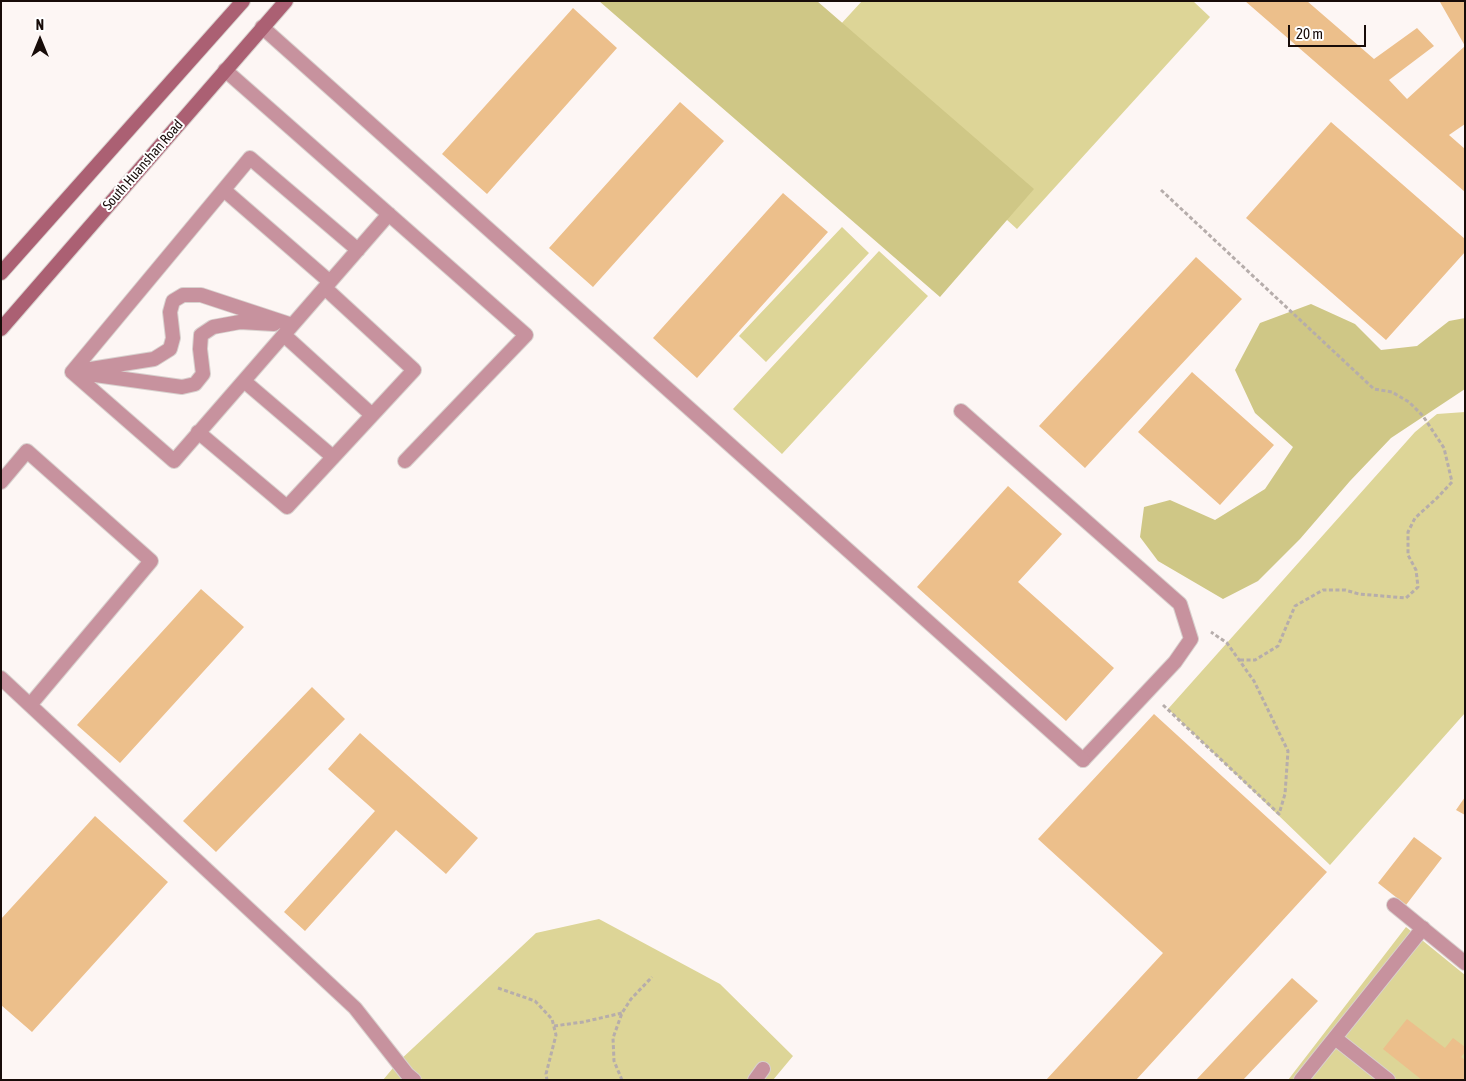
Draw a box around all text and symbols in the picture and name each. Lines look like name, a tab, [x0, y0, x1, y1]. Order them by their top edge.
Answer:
north arrow	[15, 15, 65, 65]
scale bar	[1291, 15, 1368, 47]
text: N	[36, 17, 44, 33]
text: 20 m	[1296, 25, 1323, 42]
street label: South Huanshan Road	[99, 117, 187, 213]

